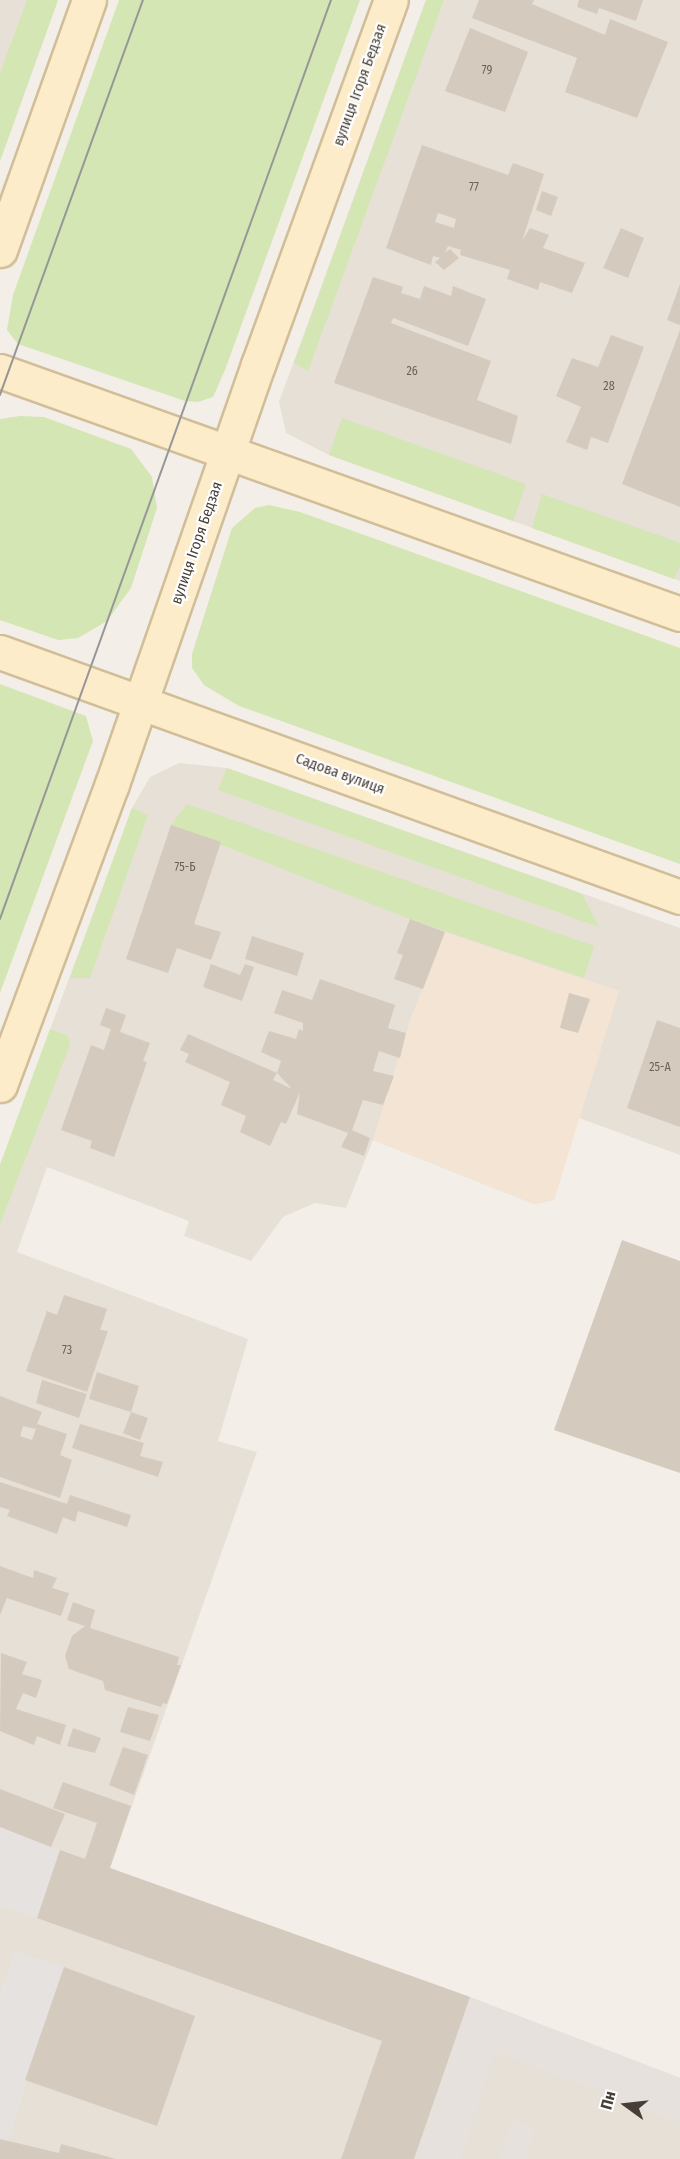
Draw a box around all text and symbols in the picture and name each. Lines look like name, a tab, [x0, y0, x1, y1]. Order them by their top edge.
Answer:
street label: вулиця Ігоря Бедзая	[330, 22, 390, 148]
house number: 79	[482, 64, 492, 78]
house number: 77	[469, 181, 479, 195]
house number: 26	[406, 365, 418, 379]
house number: 28	[603, 380, 615, 394]
street label: вулиця Ігоря Бедзая	[168, 479, 226, 607]
street label: Садова вулиця	[293, 750, 387, 798]
house number: 75-Б	[175, 861, 195, 875]
house number: 25-А	[649, 1061, 671, 1075]
house number: 73	[62, 1344, 72, 1358]
north arrow	[596, 2075, 656, 2135]
text: Пн	[597, 2089, 620, 2111]

